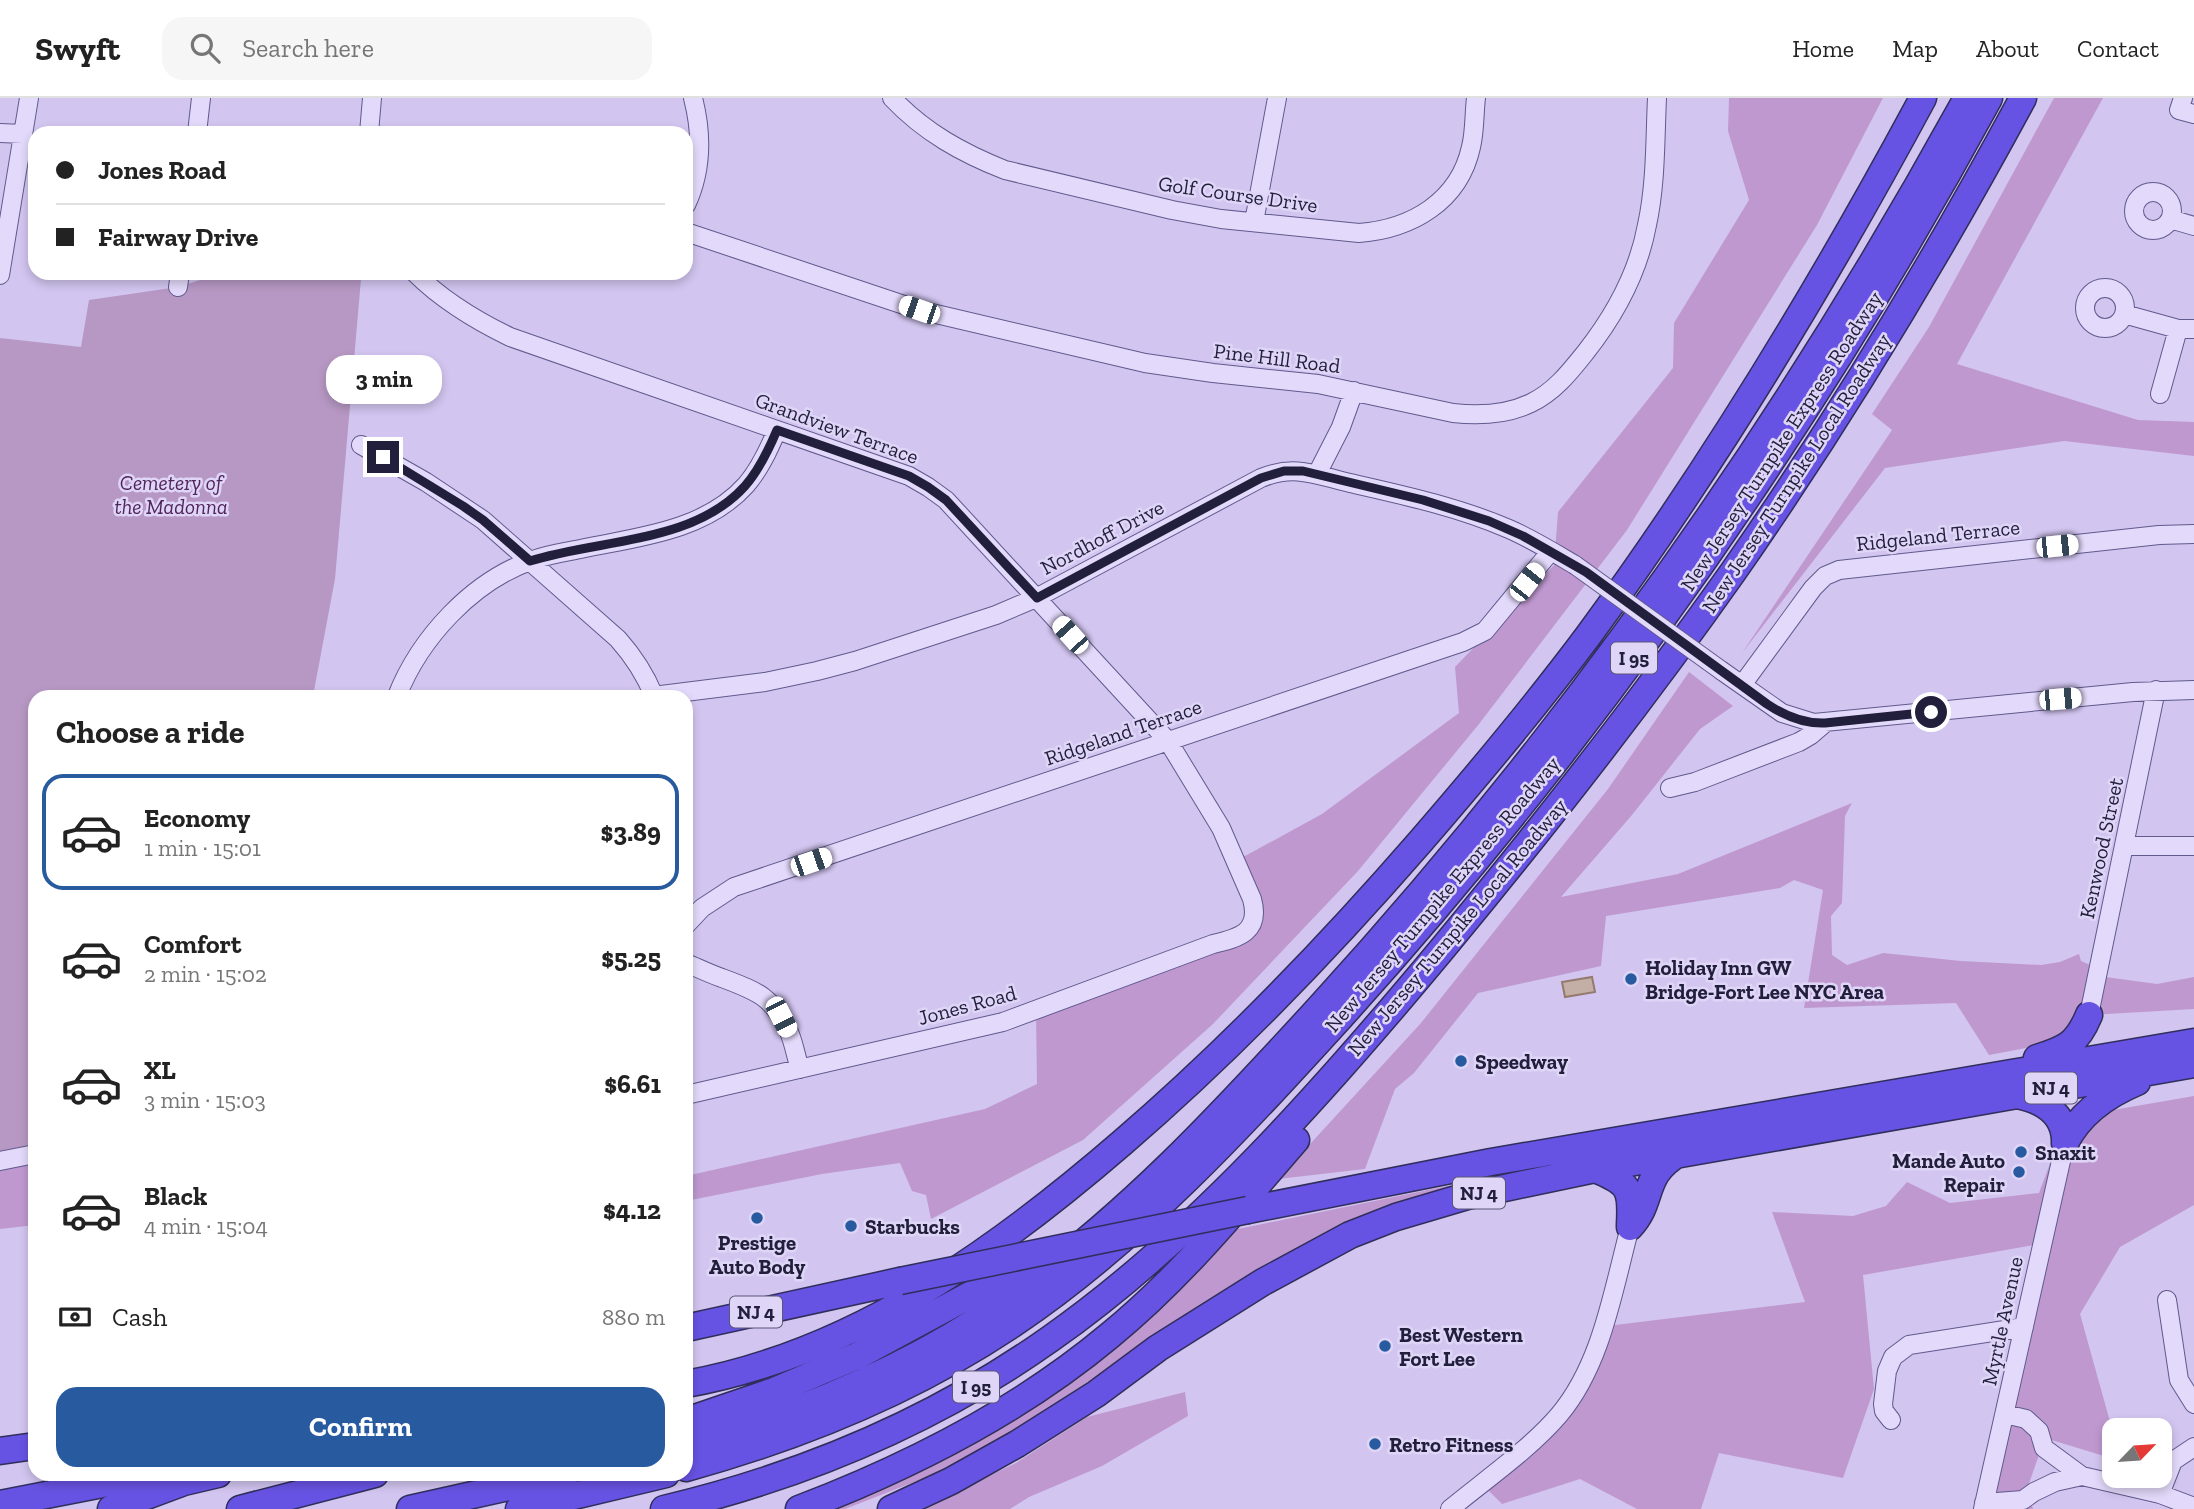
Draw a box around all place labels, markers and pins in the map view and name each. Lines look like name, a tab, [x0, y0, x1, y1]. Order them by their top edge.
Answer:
place label: Holiday Inn GW Bridge-Fort Lee NYC Area	[1645, 955, 1885, 1004]
marker: Holiday Inn GW Bridge-Fort Lee NYC Area	[1623, 971, 1639, 987]
place label: Speedway	[1475, 1049, 1568, 1074]
marker: Speedway	[1453, 1053, 1469, 1069]
place label: Snaxit	[2035, 1140, 2096, 1165]
marker: Snaxit	[2013, 1144, 2029, 1160]
place label: Mande Auto Repair	[1892, 1148, 2005, 1197]
marker: Mande Auto Repair	[2011, 1164, 2027, 1180]
marker: Prestige Auto Body	[749, 1210, 765, 1226]
place label: Starbucks	[865, 1214, 960, 1239]
marker: Starbucks	[843, 1218, 859, 1234]
place label: Prestige Auto Body	[709, 1230, 805, 1279]
place label: Best Western Fort Lee	[1399, 1322, 1523, 1371]
marker: Best Western Fort Lee	[1377, 1338, 1393, 1354]
place label: Retro Fitness	[1389, 1432, 1514, 1457]
marker: Retro Fitness	[1367, 1436, 1383, 1452]

